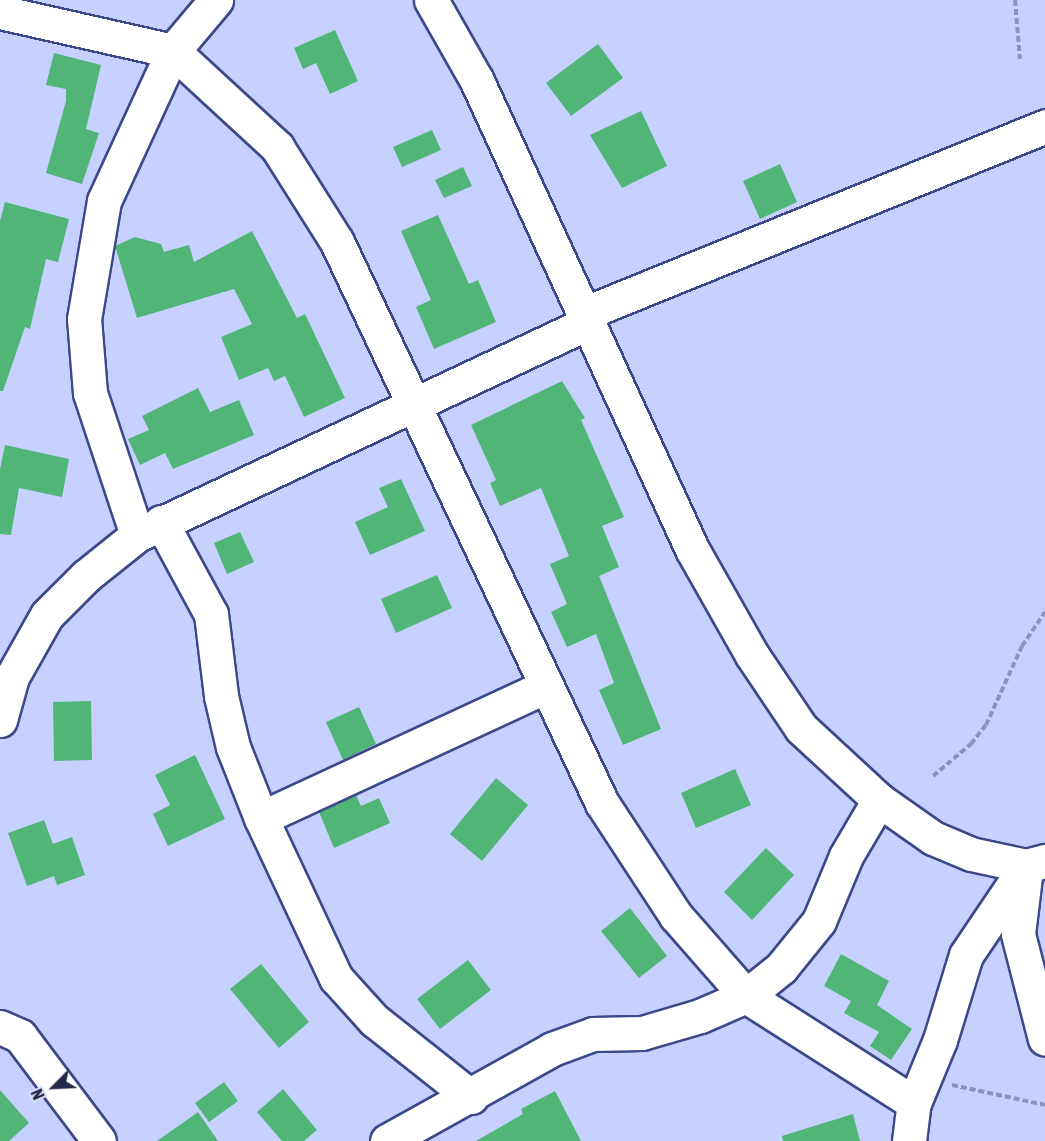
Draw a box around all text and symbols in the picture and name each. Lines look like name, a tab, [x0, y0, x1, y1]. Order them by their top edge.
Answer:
north arrow	[24, 1057, 84, 1117]
text: N	[27, 1086, 48, 1102]

